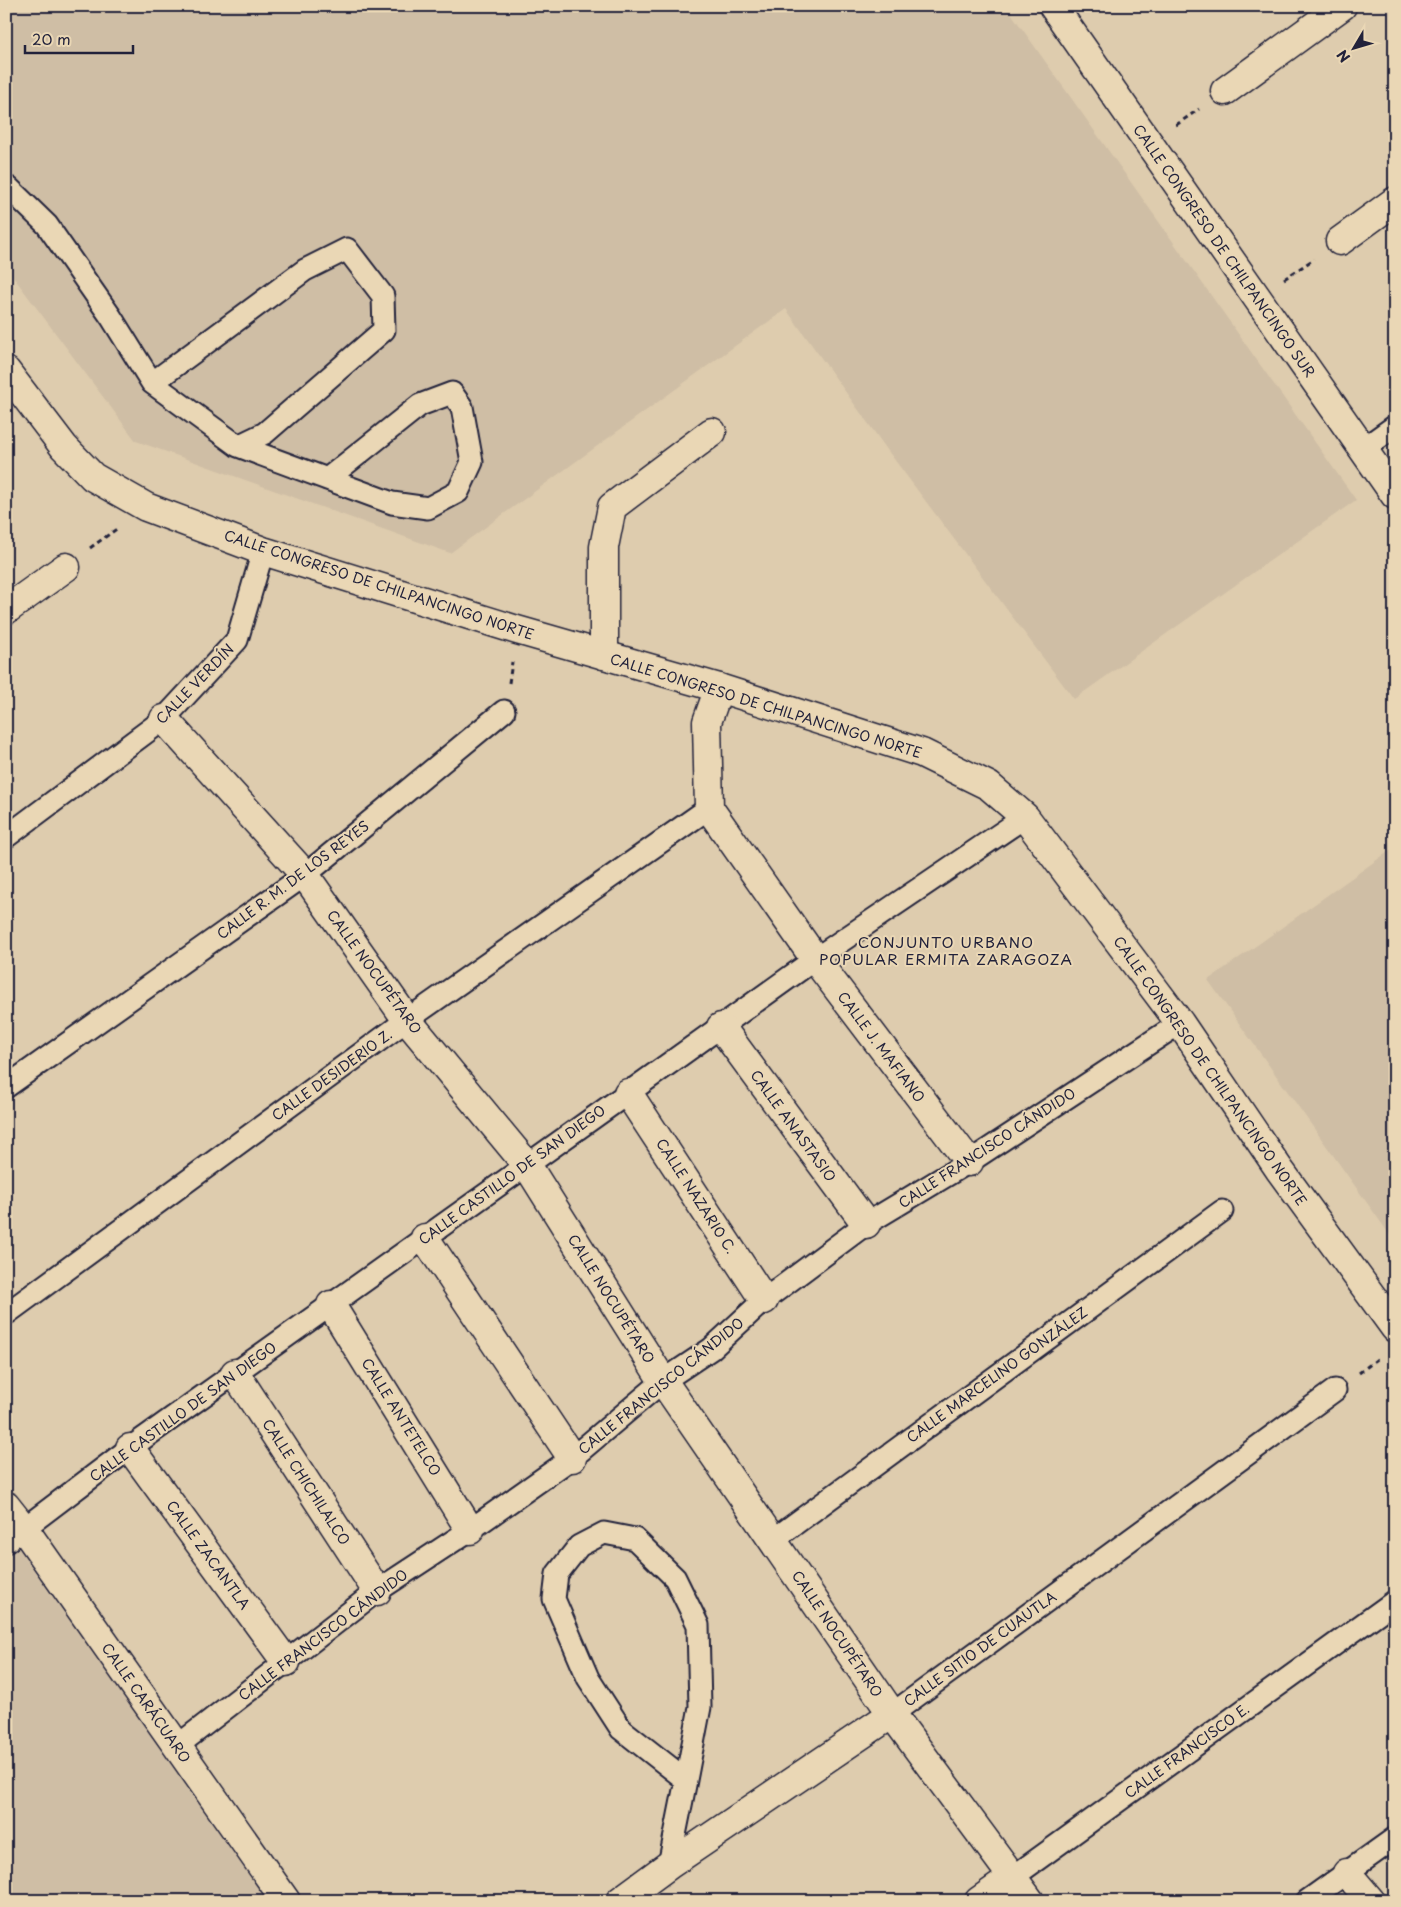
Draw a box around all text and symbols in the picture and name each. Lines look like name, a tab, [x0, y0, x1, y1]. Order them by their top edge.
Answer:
scale bar	[25, 22, 132, 54]
north arrow	[1328, 22, 1378, 72]
text: 20 m	[32, 27, 71, 50]
text: N	[1332, 45, 1355, 67]
street label: CALLE CONGRESO DE CHILPANCINGO SUR	[1128, 120, 1320, 382]
street label: CALLE CONGRESO DE CHILPANCINGO NORTE	[221, 524, 537, 645]
street label: CALLE VERDÍN	[151, 639, 238, 728]
street label: CALLE CONGRESO DE CHILPANCINGO NORTE	[608, 648, 925, 763]
street label: CALLE R. M. DE LOS REYES	[212, 815, 373, 944]
street label: CALLE NOCUPÉTARO	[322, 905, 427, 1038]
district label: CONJUNTO URBANO POPULAR ERMITA ZARAGOZA	[819, 930, 1073, 970]
street label: CALLE CONGRESO DE CHILPANCINGO NORTE	[1109, 932, 1312, 1210]
street label: CALLE J. MAFIANO	[833, 987, 930, 1106]
street label: CALLE DESIDERIO Z.	[267, 1024, 396, 1125]
street label: CALLE ANASTASIO	[746, 1065, 841, 1186]
street label: CALLE FRANCISCO CÁNDIDO	[894, 1082, 1079, 1213]
street label: CALLE CASTILLO DE SAN DIEGO	[414, 1100, 610, 1250]
street label: CALLE NAZARIO C.	[651, 1134, 742, 1257]
street label: CALLE NOCUPÉTARO	[563, 1230, 660, 1367]
street label: CALLE MARCELINO GONZÁLEZ	[902, 1302, 1092, 1448]
street label: CALLE FRANCISCO CÁNDIDO	[573, 1312, 748, 1459]
street label: CALLE CASTILLO DE SAN DIEGO	[85, 1337, 281, 1487]
street label: CALLE ANTETELCO	[357, 1354, 446, 1480]
street label: CALLE CHICHILALCO	[258, 1414, 355, 1549]
street label: CALLE ZACANTLA	[162, 1496, 255, 1614]
street label: CALLE FRANCISCO CÁNDIDO	[234, 1564, 412, 1705]
street label: CALLE NOCUPÉTARO	[787, 1566, 888, 1701]
street label: CALLE SITIO DE CUAUTLA	[899, 1586, 1061, 1711]
street label: CALLE CARÁCUARO	[97, 1638, 196, 1767]
street label: CALLE FRANCISCO E.	[1120, 1698, 1253, 1803]

